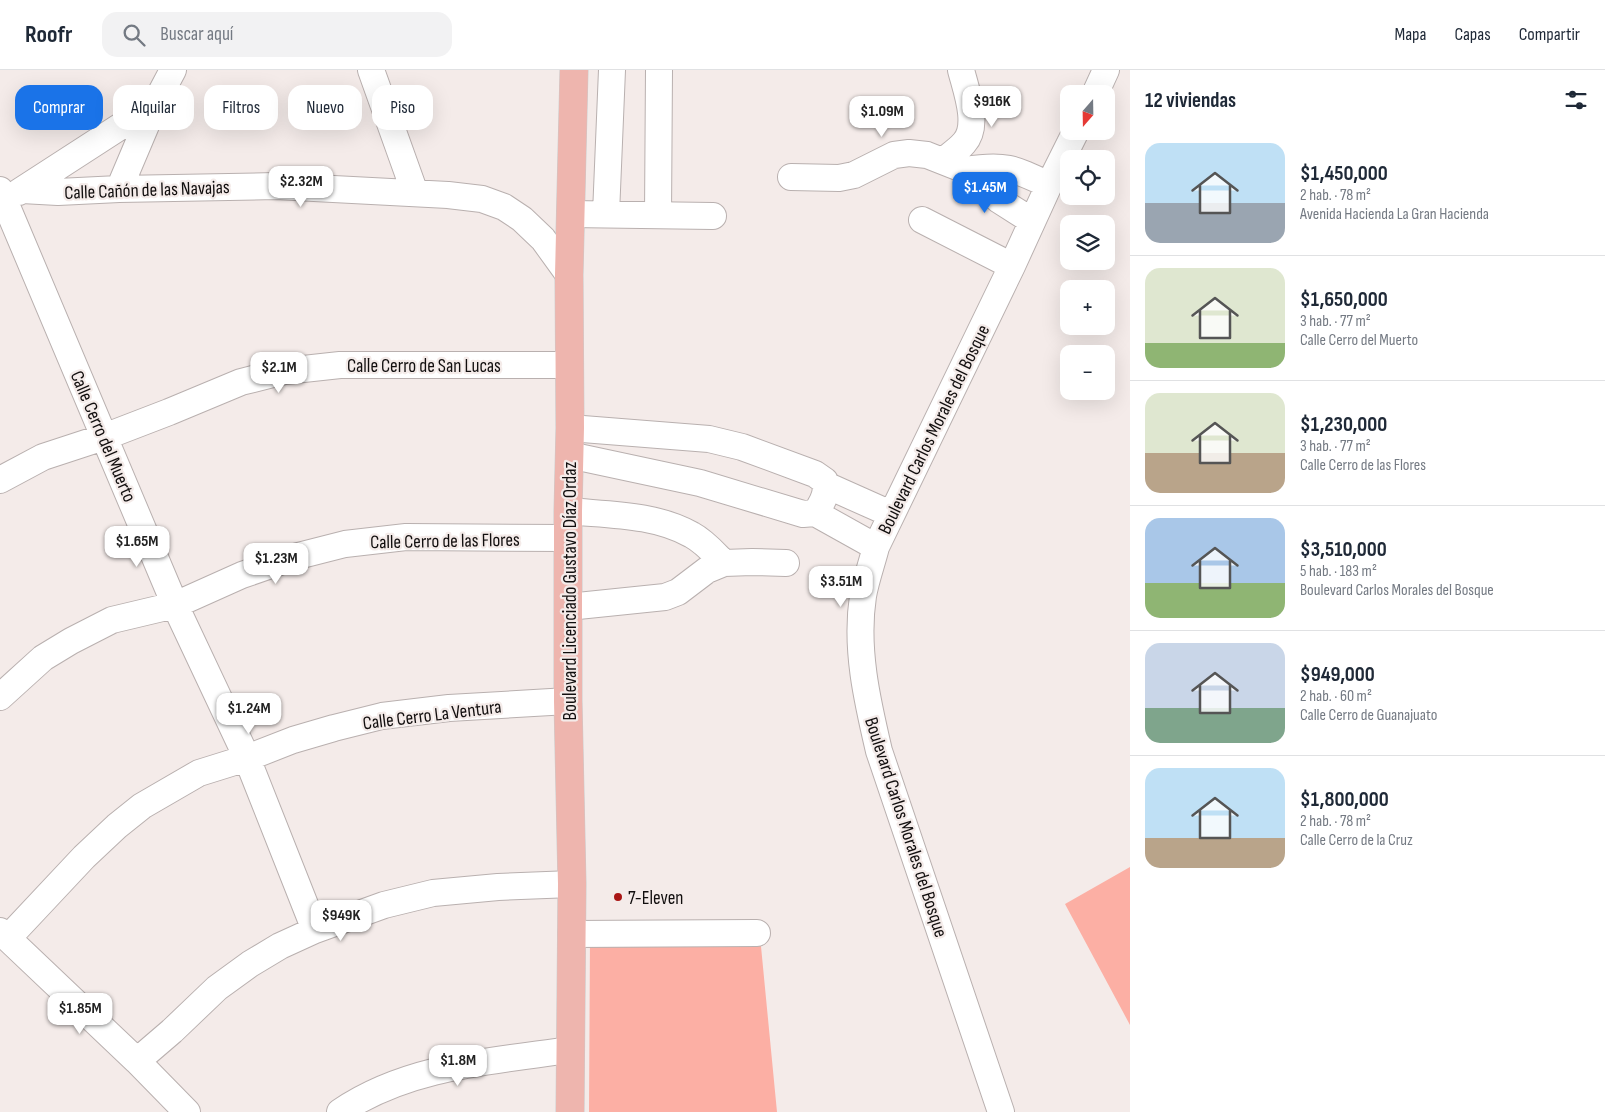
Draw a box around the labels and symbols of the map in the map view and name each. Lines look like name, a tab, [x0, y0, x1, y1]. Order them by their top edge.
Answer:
pin: $916K	[957, 85, 1027, 128]
north arrow	[1060, 85, 1115, 140]
pin: $1.09M	[841, 96, 923, 138]
pin: $2.32M	[260, 166, 342, 208]
pin: $1.45M	[944, 172, 1026, 214]
street label: Calle Cañón de las Navajas	[64, 176, 230, 205]
street label: Boulevard Carlos Morales del Bosque	[874, 321, 995, 538]
pin: $2.1M	[244, 352, 314, 394]
street label: Calle Cerro de San Lucas	[347, 355, 501, 378]
street label: Calle Cerro del Muerto	[65, 368, 141, 506]
street label: Boulevard Licenciado Gustavo Díaz Ordaz	[559, 461, 582, 720]
pin: $1.65M	[96, 526, 178, 568]
street label: Calle Cerro de las Flores	[370, 529, 520, 554]
pin: $1.23M	[235, 542, 317, 585]
pin: $3.51M	[800, 566, 882, 608]
pin: $1.24M	[208, 692, 290, 735]
street label: Calle Cerro La Ventura	[362, 696, 503, 735]
street label: Boulevard Carlos Morales del Bosque	[859, 714, 952, 940]
place label: 7-Eleven	[628, 887, 683, 910]
marker: 7-Eleven	[612, 891, 624, 903]
pin: $949K	[306, 900, 376, 942]
pin: $1.85M	[39, 992, 121, 1035]
pin: $1.8M	[423, 1044, 493, 1087]

